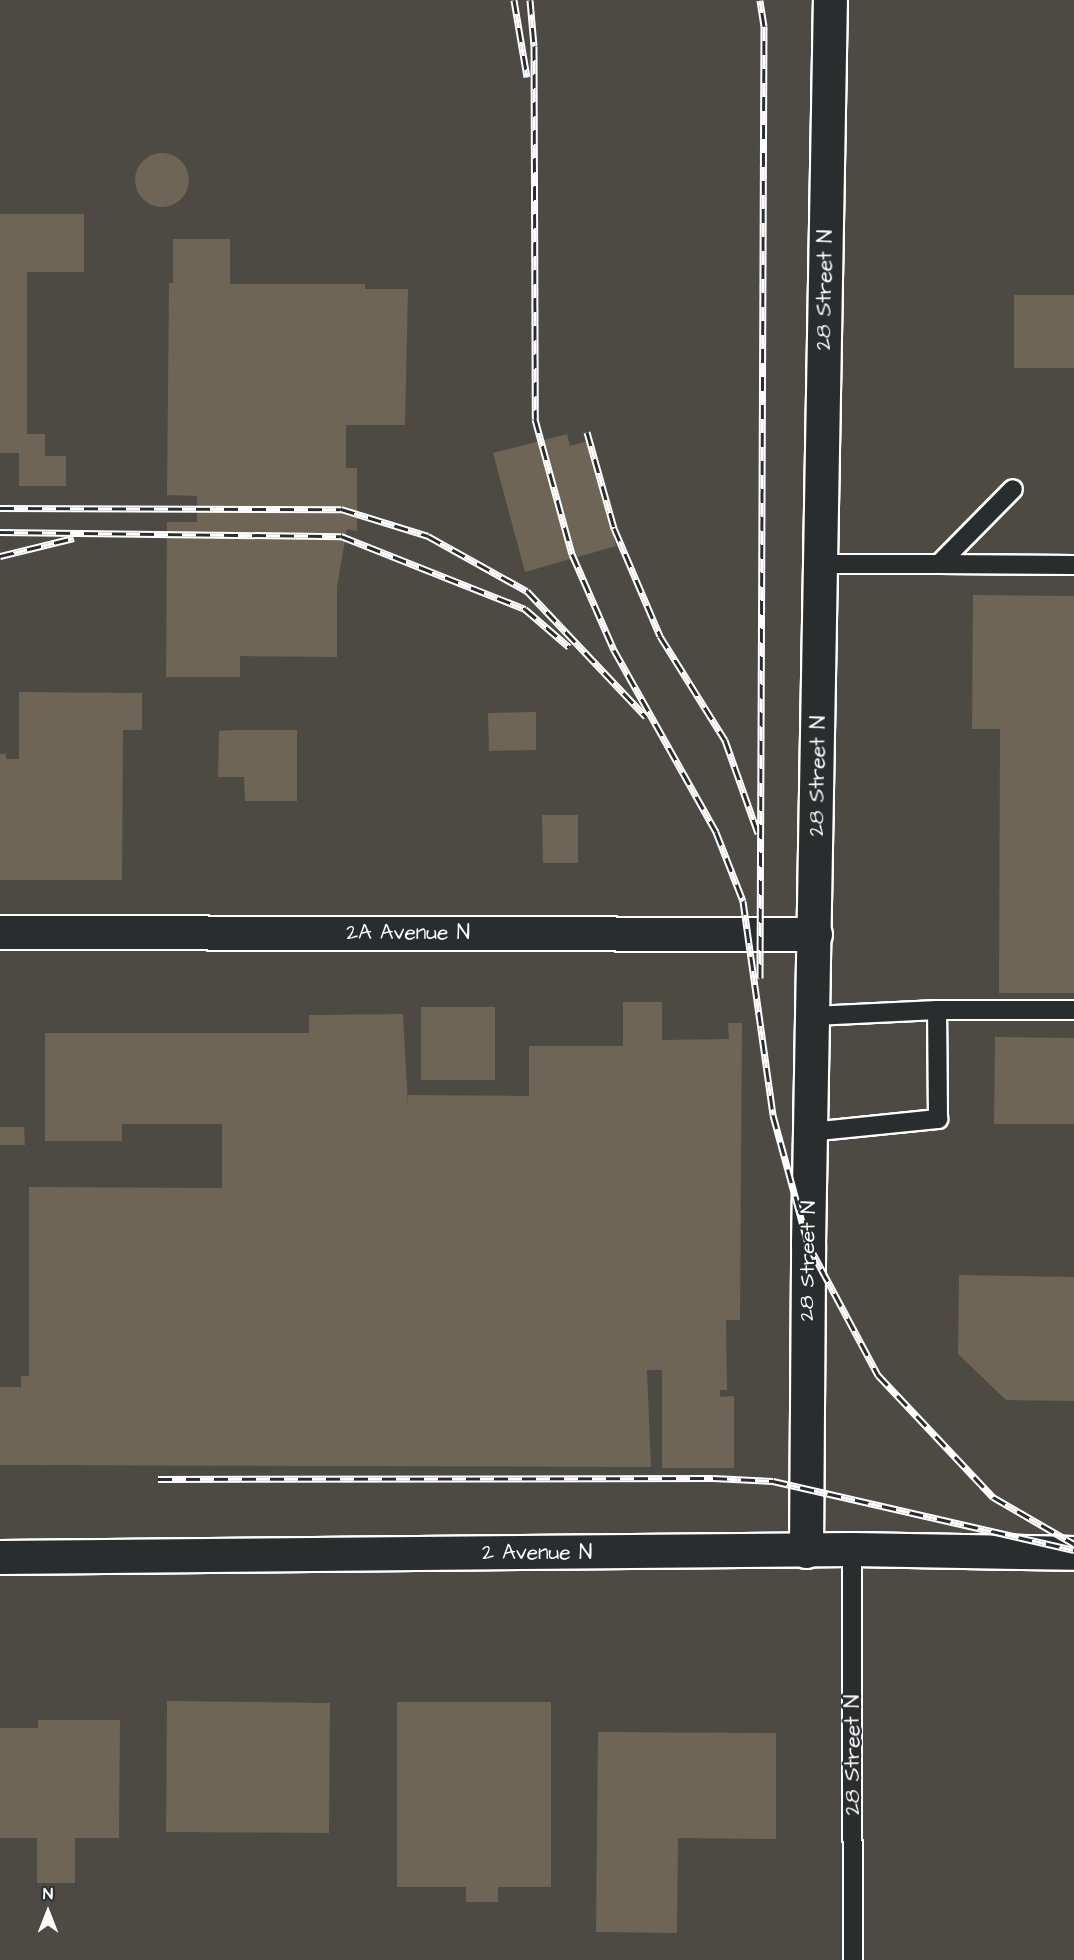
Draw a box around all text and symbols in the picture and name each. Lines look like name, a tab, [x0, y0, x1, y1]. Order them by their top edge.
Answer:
street label: 28 Street N	[811, 230, 839, 350]
street label: 28 Street N	[804, 716, 832, 836]
street label: 2A Avenue N	[346, 920, 470, 946]
street label: 28 Street N	[794, 1201, 822, 1321]
street label: 2 Avenue N	[482, 1540, 592, 1566]
street label: 28 Street N	[840, 1695, 866, 1815]
north arrow	[18, 1882, 78, 1942]
text: N	[43, 1883, 53, 1905]

